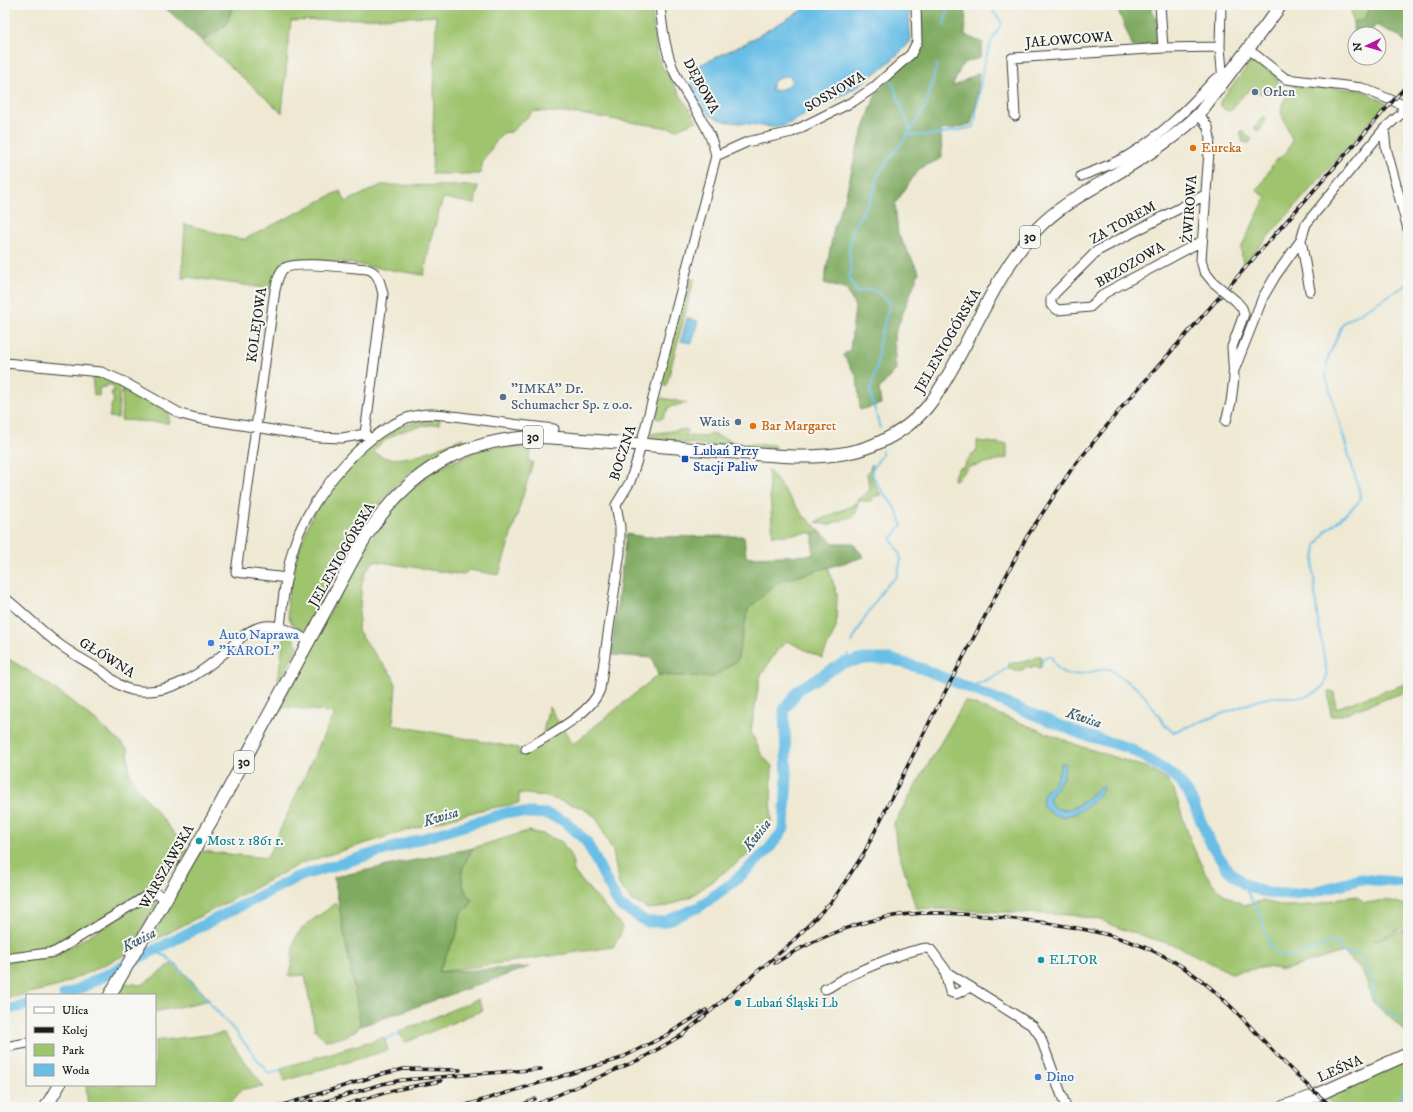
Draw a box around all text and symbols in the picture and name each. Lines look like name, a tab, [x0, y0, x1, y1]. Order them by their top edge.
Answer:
north arrow	[1347, 26, 1387, 66]
street label: JAŁOWCOWA	[1023, 28, 1114, 52]
text: N	[1351, 42, 1365, 52]
street label: DĘBOWA	[679, 55, 724, 118]
street label: SOSNOWA	[801, 67, 869, 117]
place label: Orlen	[1263, 83, 1296, 101]
marker: Orlen	[1250, 87, 1260, 97]
place label: Eureka	[1201, 139, 1242, 157]
marker: Eureka	[1188, 143, 1198, 153]
street label: ŻWIROWA	[1179, 173, 1201, 243]
street label: ZA TOREM	[1087, 197, 1160, 249]
road number: 30	[1020, 226, 1040, 248]
street label: BRZOZOWA	[1092, 237, 1169, 292]
street label: KOLEJOWA	[243, 285, 271, 364]
street label: JELENIOGÓRSKA	[910, 285, 986, 398]
place label: "IMKA" Dr. Schumacher Sp. z o.o.	[511, 380, 632, 414]
marker: "IMKA" Dr. Schumacher Sp. z o.o.	[498, 392, 508, 402]
place label: Watis	[698, 413, 730, 431]
marker: Watis	[733, 417, 743, 427]
place label: Bar Margaret	[761, 417, 837, 435]
marker: Bar Margaret	[748, 421, 758, 431]
street label: BOCZNA	[606, 422, 641, 483]
road number: 30	[523, 426, 543, 448]
place label: Lubań Przy Stacji Paliw	[693, 442, 759, 476]
marker: Lubań Przy Stacji Paliw	[680, 454, 690, 464]
street label: JELENIOGÓRSKA	[304, 499, 380, 612]
place label: Auto Naprawa "KAROL"	[219, 626, 299, 660]
street label: GŁÓWNA	[76, 634, 139, 683]
marker: Auto Naprawa "KAROL"	[206, 638, 216, 648]
water label: Kwisa	[1063, 703, 1104, 733]
road number: 30	[234, 751, 254, 773]
water label: Kwisa	[420, 803, 461, 832]
water label: Kwisa	[738, 815, 776, 856]
street label: WARSZAWSKA	[135, 821, 199, 913]
place label: Most z 1861 r.	[207, 832, 283, 850]
marker: Most z 1861 r.	[194, 836, 204, 846]
water label: Kwisa	[118, 923, 159, 957]
place label: ELTOR	[1049, 951, 1098, 969]
marker: ELTOR	[1036, 955, 1046, 965]
legend	[26, 994, 156, 1086]
place label: Lubań Śląski Lb	[746, 994, 838, 1012]
marker: Lubań Śląski Lb	[733, 998, 743, 1008]
text: Ulica	[62, 1003, 89, 1018]
text: Kolej	[62, 1023, 88, 1038]
text: Park	[62, 1043, 84, 1058]
street label: LEŚNA	[1315, 1051, 1366, 1087]
text: Woda	[61, 1063, 90, 1078]
place label: Dino	[1046, 1068, 1074, 1086]
marker: Dino	[1033, 1072, 1043, 1082]

